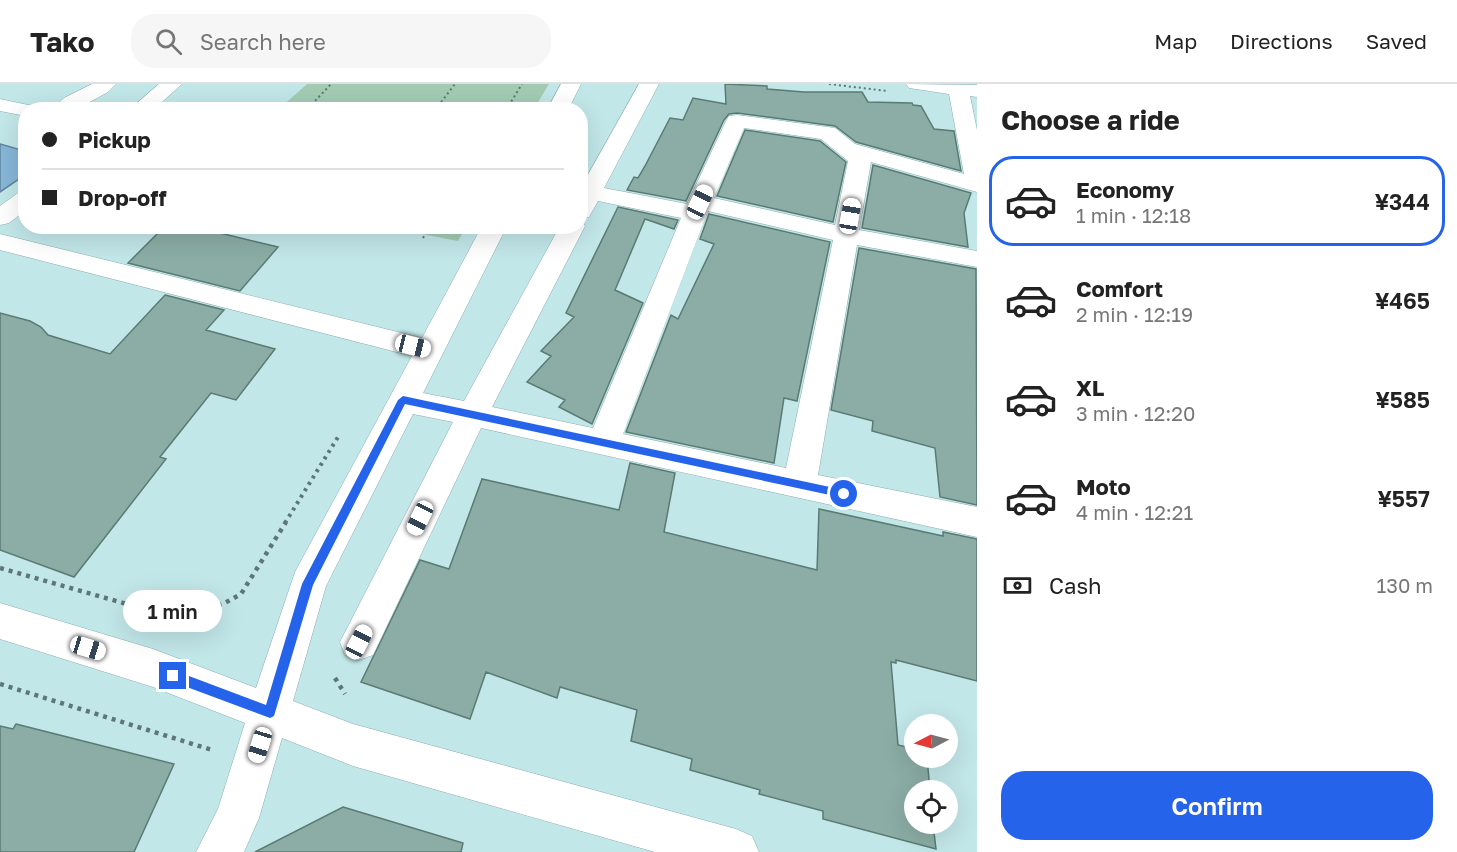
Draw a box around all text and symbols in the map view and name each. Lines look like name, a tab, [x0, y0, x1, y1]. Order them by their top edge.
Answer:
search box	[131, 14, 551, 68]
text: Tako	[30, 25, 95, 58]
icon: search	[152, 25, 185, 58]
text: Search here	[200, 28, 326, 55]
text: Map	[1154, 28, 1197, 54]
text: Directions	[1230, 28, 1333, 54]
text: Saved	[1366, 28, 1427, 54]
text: Choose a ride	[1001, 104, 1180, 136]
text: Pickup	[78, 126, 151, 153]
icon: car	[1004, 174, 1058, 228]
text: Economy	[1076, 176, 1174, 203]
car	[684, 182, 716, 222]
text: Drop-off	[78, 184, 167, 211]
text: ¥344	[1375, 188, 1430, 215]
car	[838, 197, 862, 235]
text: 1 min · 12:18	[1076, 203, 1191, 227]
icon: car	[1004, 273, 1058, 327]
text: Comfort	[1076, 275, 1163, 302]
text: ¥465	[1375, 287, 1430, 314]
text: 2 min · 12:19	[1076, 302, 1193, 326]
car	[393, 333, 433, 359]
icon: car	[1004, 372, 1058, 426]
text: XL	[1076, 374, 1104, 401]
text: ¥585	[1376, 386, 1430, 413]
text: 3 min · 12:20	[1076, 401, 1195, 425]
icon: car	[1004, 471, 1058, 525]
text: Moto	[1076, 473, 1131, 500]
route start	[830, 480, 857, 507]
text: ¥557	[1377, 485, 1430, 512]
car	[404, 498, 436, 538]
text: 4 min · 12:21	[1076, 500, 1193, 524]
icon: cash	[1001, 569, 1034, 602]
text: Cash	[1049, 572, 1102, 599]
text: 130 m	[1377, 573, 1433, 597]
callout: 1 min	[124, 589, 222, 631]
text: 1 min	[147, 599, 198, 623]
car	[343, 622, 375, 662]
car	[68, 634, 108, 662]
route end	[159, 662, 186, 689]
north arrow	[904, 714, 958, 768]
map controls	[904, 714, 958, 834]
car	[246, 725, 274, 765]
button: Confirm	[1001, 771, 1433, 840]
button: locate	[904, 780, 958, 834]

